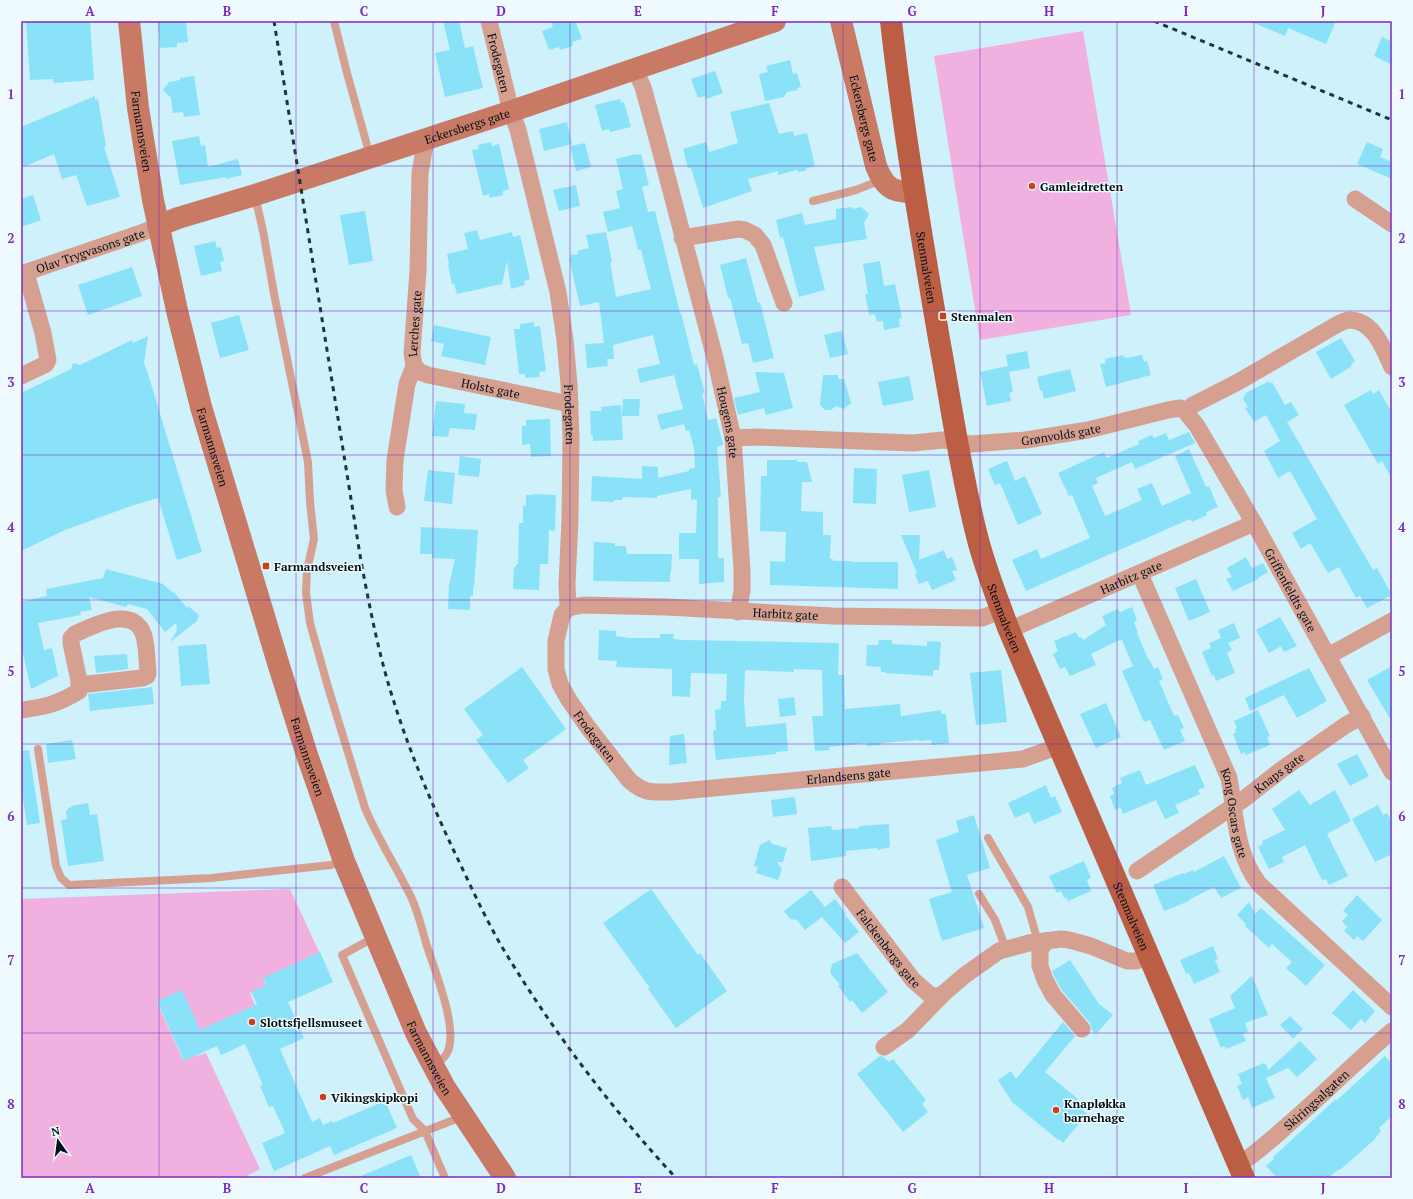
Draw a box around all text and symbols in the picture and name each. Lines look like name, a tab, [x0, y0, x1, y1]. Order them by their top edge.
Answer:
text: A	[85, 2, 95, 20]
text: B	[223, 2, 231, 20]
text: C	[360, 2, 368, 20]
text: D	[496, 2, 506, 20]
text: E	[634, 2, 642, 20]
text: F	[771, 2, 779, 20]
text: G	[907, 2, 917, 20]
text: H	[1044, 2, 1054, 20]
text: I	[1184, 2, 1189, 20]
text: J	[1321, 2, 1326, 20]
street label: Frodegaten	[485, 32, 514, 94]
street label: Eckersbergs gate	[847, 73, 882, 163]
text: 1	[7, 85, 15, 103]
text: 1	[1398, 85, 1406, 103]
street label: Farmannsveien	[129, 90, 156, 173]
street label: Eckersbergs gate	[422, 105, 512, 147]
place label: Gamleidretten	[1040, 179, 1123, 194]
marker: Gamleidretten	[1027, 181, 1037, 191]
street label: Olav Trygvasons gate	[34, 225, 147, 276]
text: 2	[7, 229, 15, 247]
text: 2	[1398, 229, 1406, 247]
street label: Stenmalveien	[914, 230, 940, 304]
street label: Lerches gate	[404, 290, 424, 358]
place label: Stenmalen	[951, 309, 1013, 324]
marker: Stenmalen	[938, 311, 948, 321]
text: 3	[7, 373, 15, 391]
text: 3	[1398, 373, 1406, 391]
street label: Holsts gate	[460, 374, 521, 401]
street label: Frodegaten	[562, 384, 579, 445]
street label: Hougens gate	[714, 385, 742, 459]
street label: Farmannsveien	[194, 406, 232, 488]
street label: Grønvolds gate	[1021, 420, 1102, 448]
text: 4	[7, 518, 15, 536]
text: 4	[1398, 518, 1406, 536]
street label: Griffenfeldts gate	[1262, 545, 1320, 634]
street label: Harbitz gate	[1098, 557, 1164, 597]
place label: Farmandsveien	[274, 559, 362, 574]
marker: Farmandsveien	[261, 561, 271, 571]
street label: Stenmalveien	[985, 581, 1025, 655]
street label: Harbitz gate	[752, 604, 819, 623]
text: 5	[7, 662, 15, 680]
text: 5	[1398, 662, 1406, 680]
street label: Frodegaten	[571, 708, 619, 765]
street label: Farmannsveien	[288, 716, 328, 798]
street label: Knaps gate	[1251, 749, 1307, 796]
street label: Erlandsens gate	[806, 764, 891, 787]
street label: Kong Oscars gate	[1218, 766, 1251, 860]
text: 6	[7, 807, 15, 825]
text: 6	[1398, 807, 1406, 825]
street label: Stenmalveien	[1110, 880, 1153, 953]
street label: Falckenbergs gate	[854, 906, 924, 991]
text: 7	[7, 951, 15, 969]
text: 7	[1398, 951, 1406, 969]
place label: Slottsfjellsmuseet	[260, 1015, 363, 1030]
marker: Slottsfjellsmuseet	[247, 1017, 257, 1027]
street label: Farmannsveien	[404, 1018, 455, 1098]
street label: Skiringsalgaten	[1280, 1066, 1352, 1133]
place label: Vikingskipkopi	[331, 1090, 418, 1105]
marker: Vikingskipkopi	[318, 1092, 328, 1102]
text: 8	[7, 1095, 15, 1113]
text: 8	[1398, 1095, 1406, 1113]
place label: Knapløkka barnehage	[1063, 1096, 1126, 1125]
marker: Knapløkka barnehage	[1051, 1105, 1061, 1115]
north arrow	[38, 1121, 78, 1161]
text: N	[50, 1123, 62, 1139]
text: A	[85, 1179, 95, 1197]
text: B	[223, 1179, 231, 1197]
text: C	[360, 1179, 368, 1197]
text: D	[496, 1179, 506, 1197]
text: E	[634, 1179, 642, 1197]
text: F	[771, 1179, 779, 1197]
text: G	[907, 1179, 917, 1197]
text: H	[1044, 1179, 1054, 1197]
text: I	[1184, 1179, 1189, 1197]
text: J	[1321, 1179, 1326, 1197]

